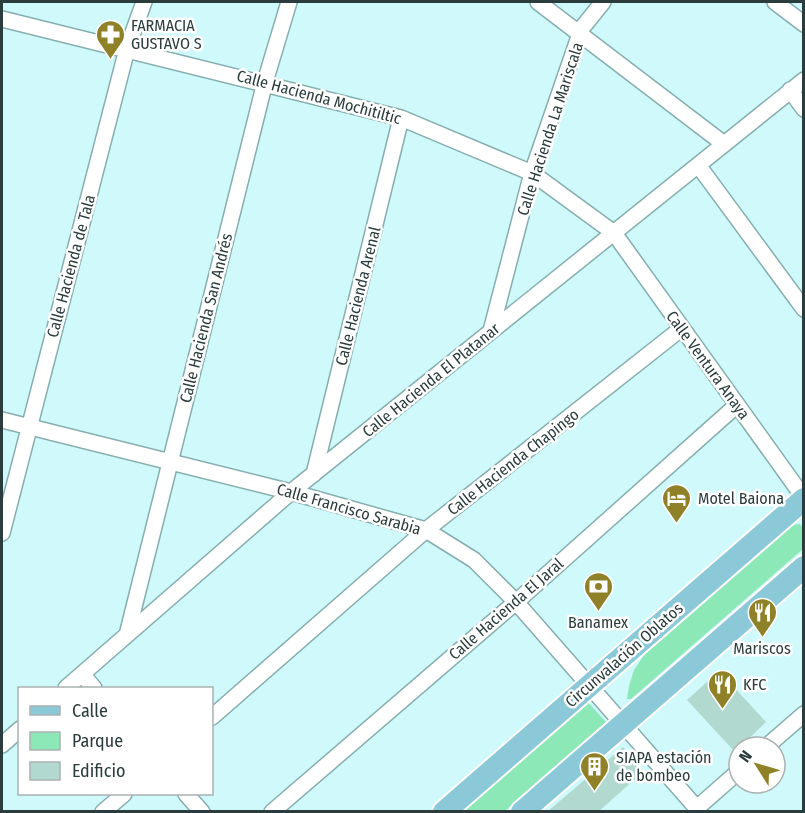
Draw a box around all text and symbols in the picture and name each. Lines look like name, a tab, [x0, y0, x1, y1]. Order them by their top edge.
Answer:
place label: FARMACIA GUSTAVO S	[131, 16, 202, 53]
pharmacy icon: FARMACIA GUSTAVO S	[94, 18, 126, 60]
street label: Calle Hacienda La Mariscala	[513, 40, 587, 218]
street label: Calle Hacienda Mochitiltic	[235, 66, 403, 128]
street label: Calle Hacienda de Tala	[43, 192, 99, 340]
street label: Calle Hacienda Arenal	[332, 225, 384, 367]
street label: Calle Hacienda San Andrés	[176, 231, 236, 405]
street label: Calle Ventura Anaya	[662, 307, 754, 423]
street label: Calle Hacienda El Platanar	[359, 319, 504, 441]
street label: Calle Hacienda Chapingo	[444, 405, 582, 519]
street label: Calle Francisco Sarabia	[275, 479, 423, 539]
hotel icon: Motel Baiona	[661, 482, 693, 524]
place label: Motel Baiona	[698, 489, 784, 508]
street label: Calle Hacienda El Jaral	[445, 554, 567, 664]
bank icon: Banamex	[582, 570, 614, 612]
restaurant icon: Mariscos	[746, 596, 778, 638]
street label: Circunvalación Oblatos	[561, 599, 687, 711]
place label: Banamex	[568, 613, 628, 632]
place label: Mariscos	[733, 639, 791, 658]
restaurant icon: KFC	[706, 668, 738, 710]
place label: KFC	[743, 675, 766, 694]
legend	[18, 687, 213, 795]
text: Calle	[72, 700, 108, 722]
text: Parque	[72, 730, 123, 752]
north arrow	[727, 735, 787, 795]
text: N	[735, 747, 756, 766]
place label: SIAPA estación de bombeo	[616, 748, 712, 785]
building icon: SIAPA estación de bombeo	[579, 750, 611, 792]
text: Edificio	[72, 760, 125, 782]

